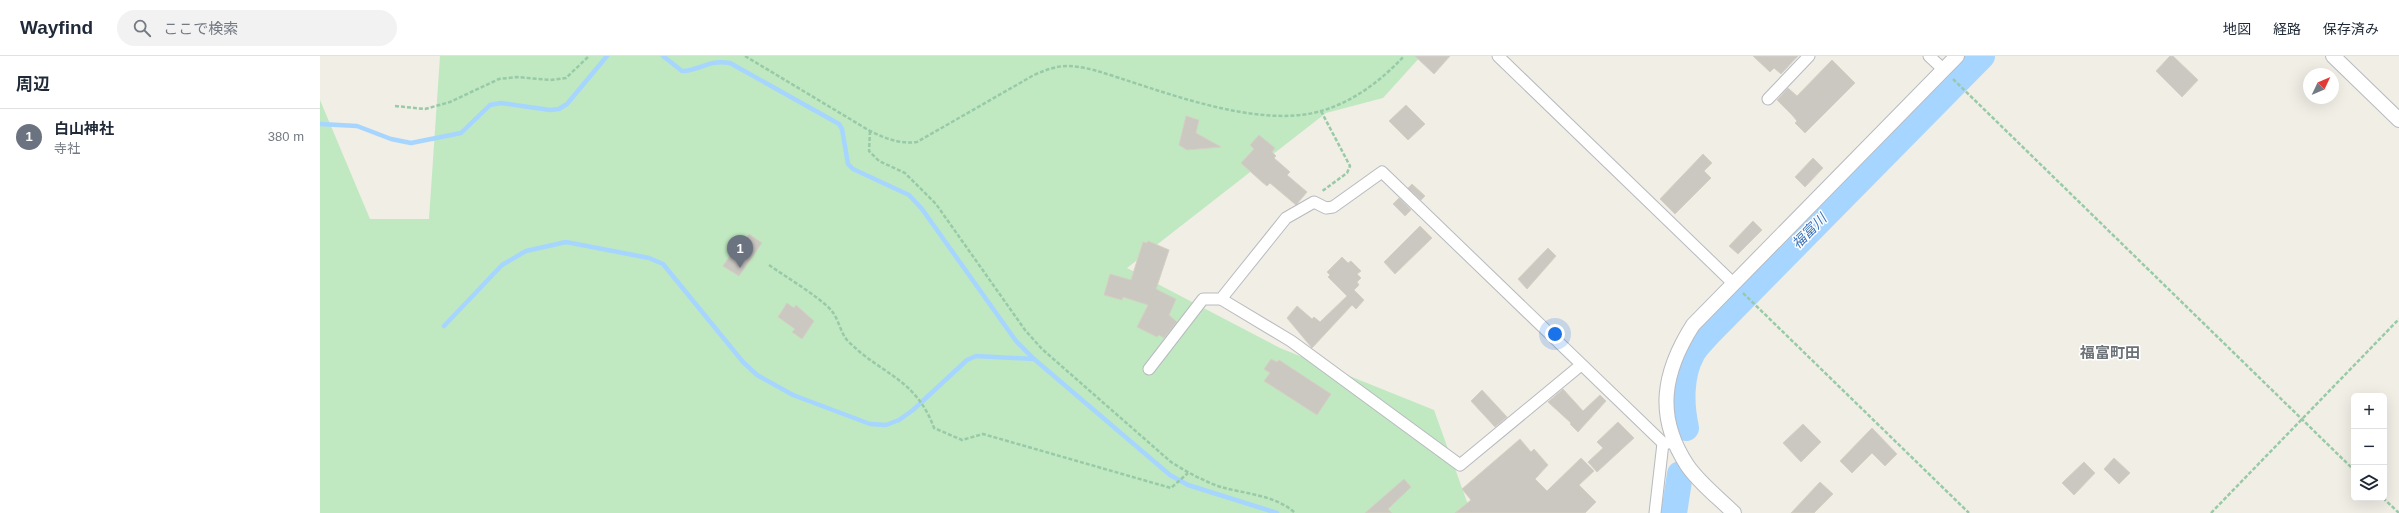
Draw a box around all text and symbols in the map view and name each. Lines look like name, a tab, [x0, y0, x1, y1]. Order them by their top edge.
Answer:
search box	[117, 10, 397, 46]
text: Wayfind	[20, 17, 93, 38]
icon: search	[131, 17, 153, 39]
text: ここで検索	[163, 20, 238, 37]
text: 地図	[2223, 21, 2251, 37]
text: 経路	[2273, 21, 2301, 37]
text: 保存済み	[2323, 21, 2379, 37]
north arrow	[2303, 68, 2339, 104]
text: 周辺	[16, 75, 50, 94]
text: 白山神社	[54, 120, 114, 137]
text: 1	[25, 129, 33, 144]
text: 380 m	[268, 129, 304, 144]
text: 寺社	[54, 141, 80, 156]
water label: 福富川	[1788, 209, 1831, 252]
pin: 1	[727, 235, 753, 268]
your location	[1545, 324, 1565, 344]
district label: 福富町田	[2079, 344, 2140, 361]
map controls	[2351, 393, 2387, 501]
button: +	[2351, 393, 2387, 429]
button: −	[2351, 429, 2387, 465]
button: layers	[2351, 465, 2387, 501]

